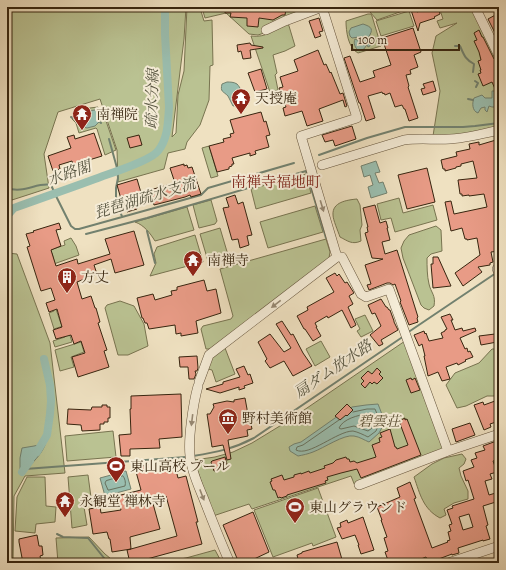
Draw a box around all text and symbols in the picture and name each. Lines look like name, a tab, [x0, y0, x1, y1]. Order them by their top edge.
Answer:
scale bar	[352, 26, 459, 52]
text: 100 m	[358, 32, 387, 48]
water label: 疏水分線	[141, 67, 163, 129]
temple icon: 天授庵	[230, 87, 252, 115]
place label: 天授庵	[255, 89, 297, 108]
temple icon: 南禅院	[71, 103, 93, 131]
place label: 南禅院	[96, 105, 138, 124]
water label: 水路閣	[44, 155, 95, 190]
water label: 琵琶湖疏水支流	[92, 172, 201, 223]
district label: 南禅寺福地町	[231, 172, 321, 192]
one-way arrow	[319, 200, 325, 212]
temple icon: 南禅寺	[182, 249, 204, 277]
place label: 南禅寺	[207, 251, 249, 270]
building icon: 方丈	[56, 266, 78, 294]
place label: 方丈	[81, 268, 109, 287]
one-way arrow	[271, 300, 282, 308]
water label: 扇ダム放水路	[290, 335, 377, 402]
museum icon: 野村美術館	[217, 407, 239, 435]
place label: 野村美術館	[242, 409, 312, 428]
park label: 碧雲荘	[358, 412, 402, 431]
one-way arrow	[189, 414, 195, 427]
sports icon: 東山高校 プール	[105, 455, 127, 483]
place label: 東山高校 プール	[130, 457, 230, 476]
temple icon: 永観堂 禅林寺	[54, 490, 76, 518]
one-way arrow	[200, 490, 206, 502]
place label: 永観堂 禅林寺	[79, 492, 166, 511]
sports icon: 東山グラウンド	[284, 496, 306, 524]
place label: 東山グラウンド	[309, 498, 407, 517]

